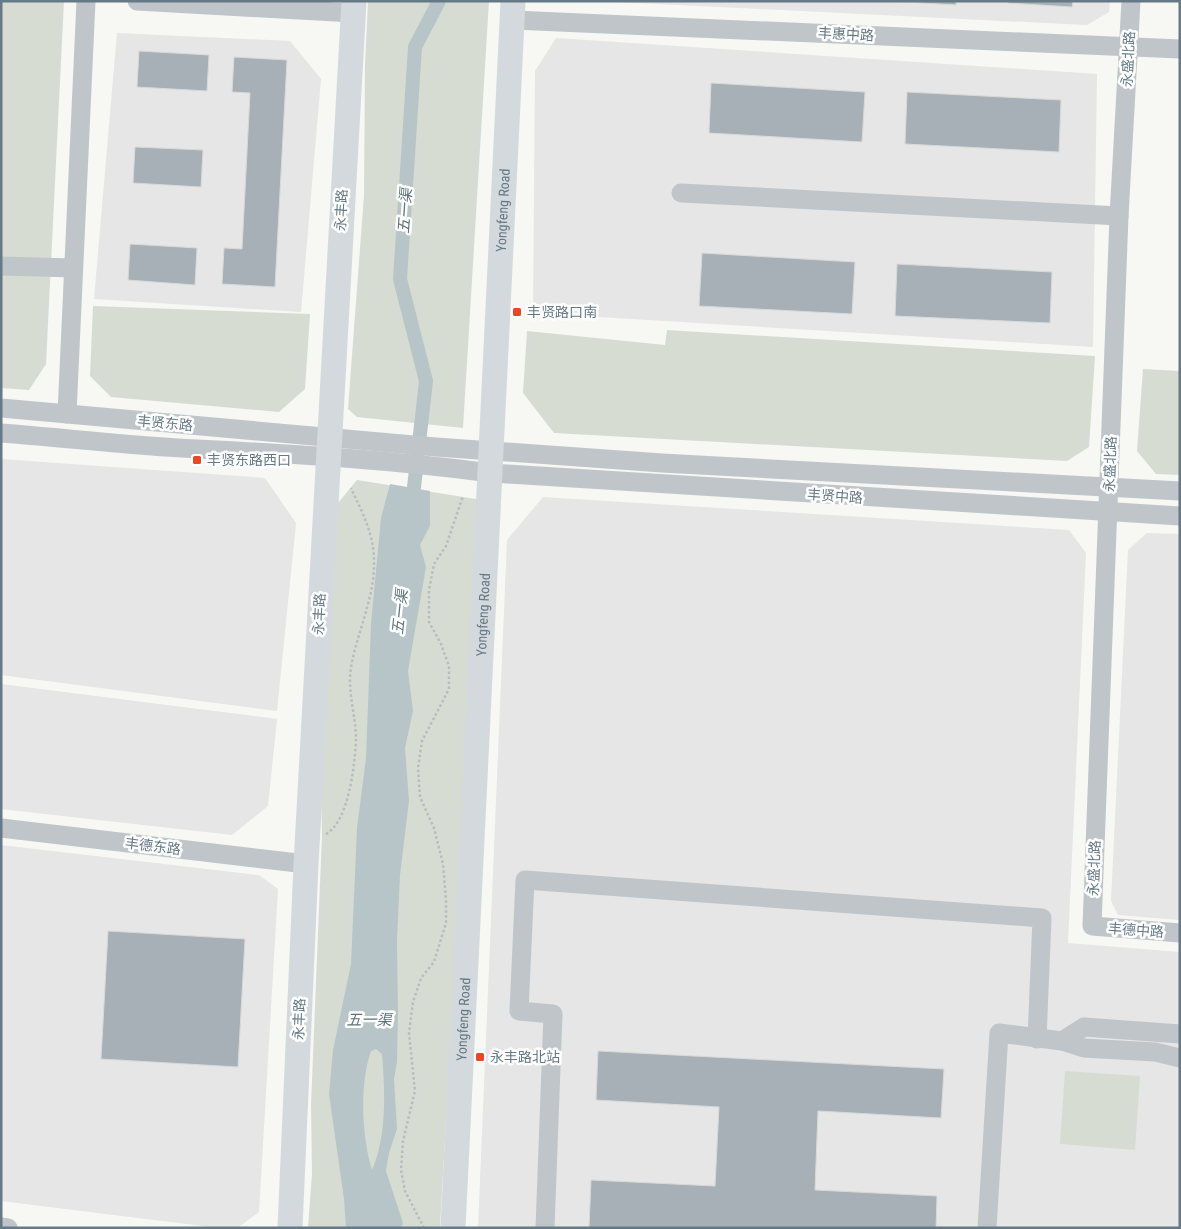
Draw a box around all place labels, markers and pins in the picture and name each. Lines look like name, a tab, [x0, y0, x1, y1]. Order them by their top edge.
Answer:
place label: 丰贤路口南	[527, 304, 597, 320]
marker: 丰贤路口南	[511, 306, 523, 318]
place label: 丰贤东路西口	[207, 452, 291, 468]
marker: 丰贤东路西口	[191, 454, 203, 466]
place label: 永丰路北站	[490, 1049, 560, 1065]
marker: 永丰路北站	[474, 1051, 486, 1063]

